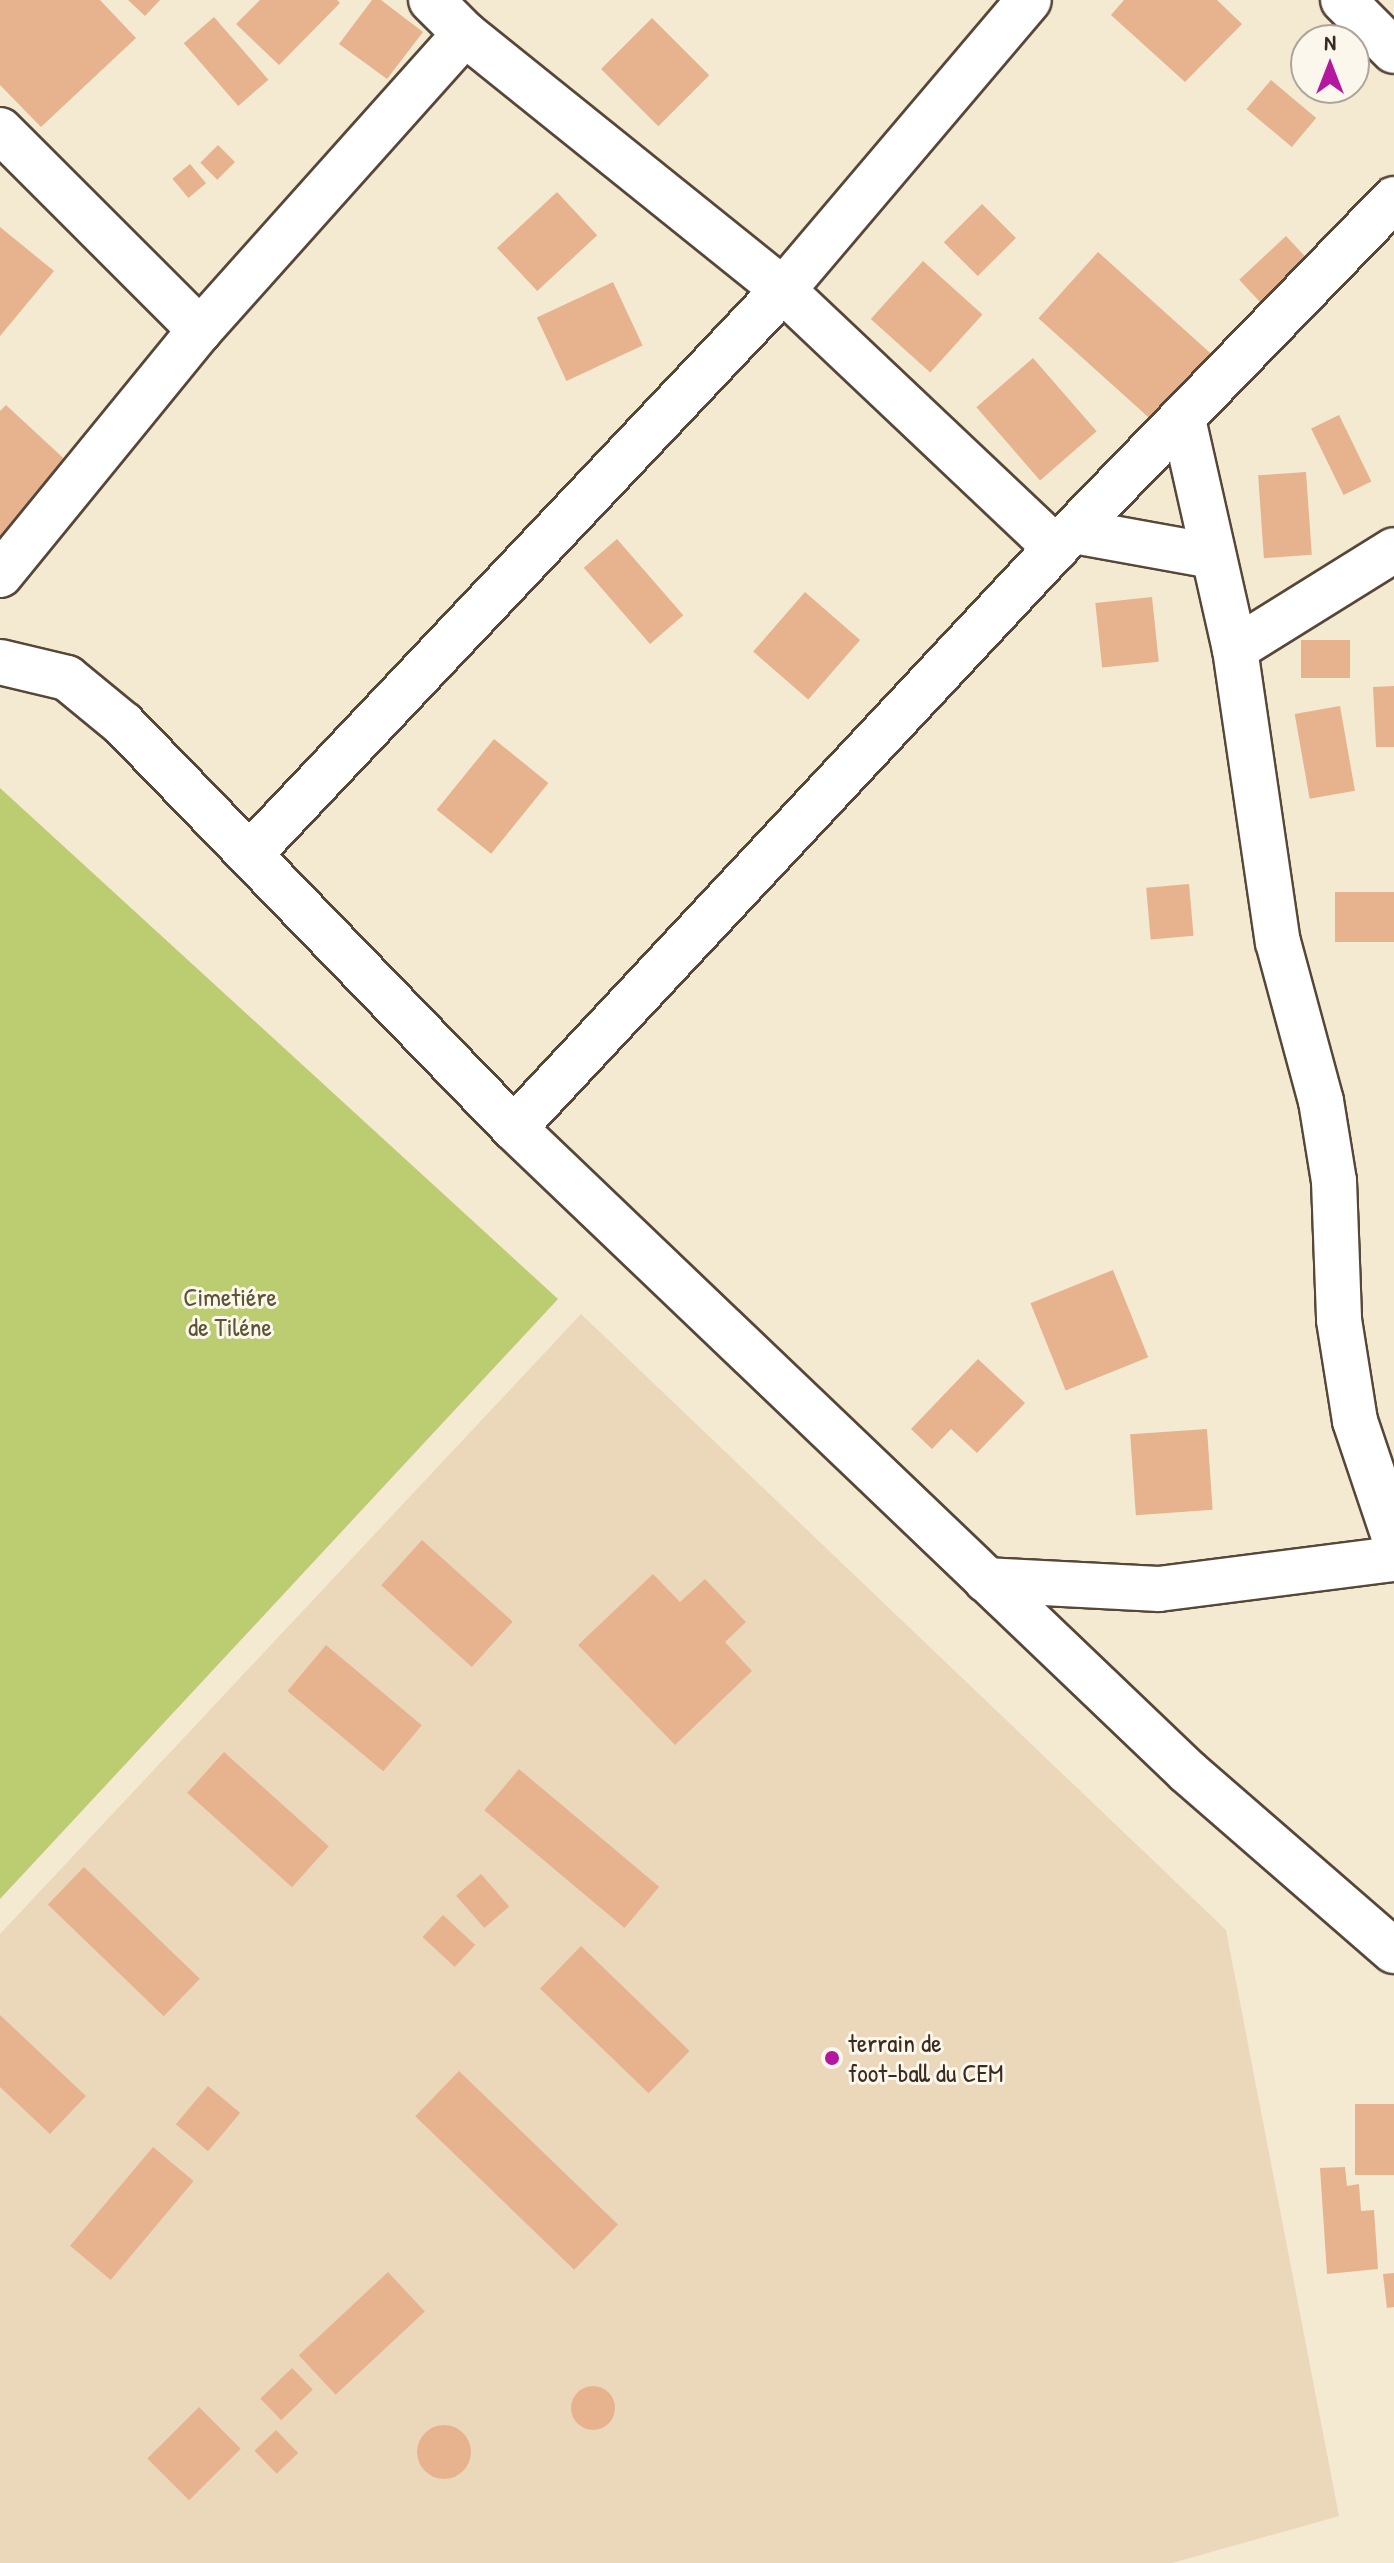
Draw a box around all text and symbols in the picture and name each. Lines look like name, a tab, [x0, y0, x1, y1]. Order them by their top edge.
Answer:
north arrow	[1290, 24, 1370, 104]
text: N	[1324, 27, 1336, 57]
park label: Cimetiére de Tiléne	[183, 1281, 277, 1342]
place label: terrain de foot-ball du CEM	[848, 2027, 1004, 2088]
marker: terrain de foot-ball du CEM	[823, 2049, 841, 2067]

